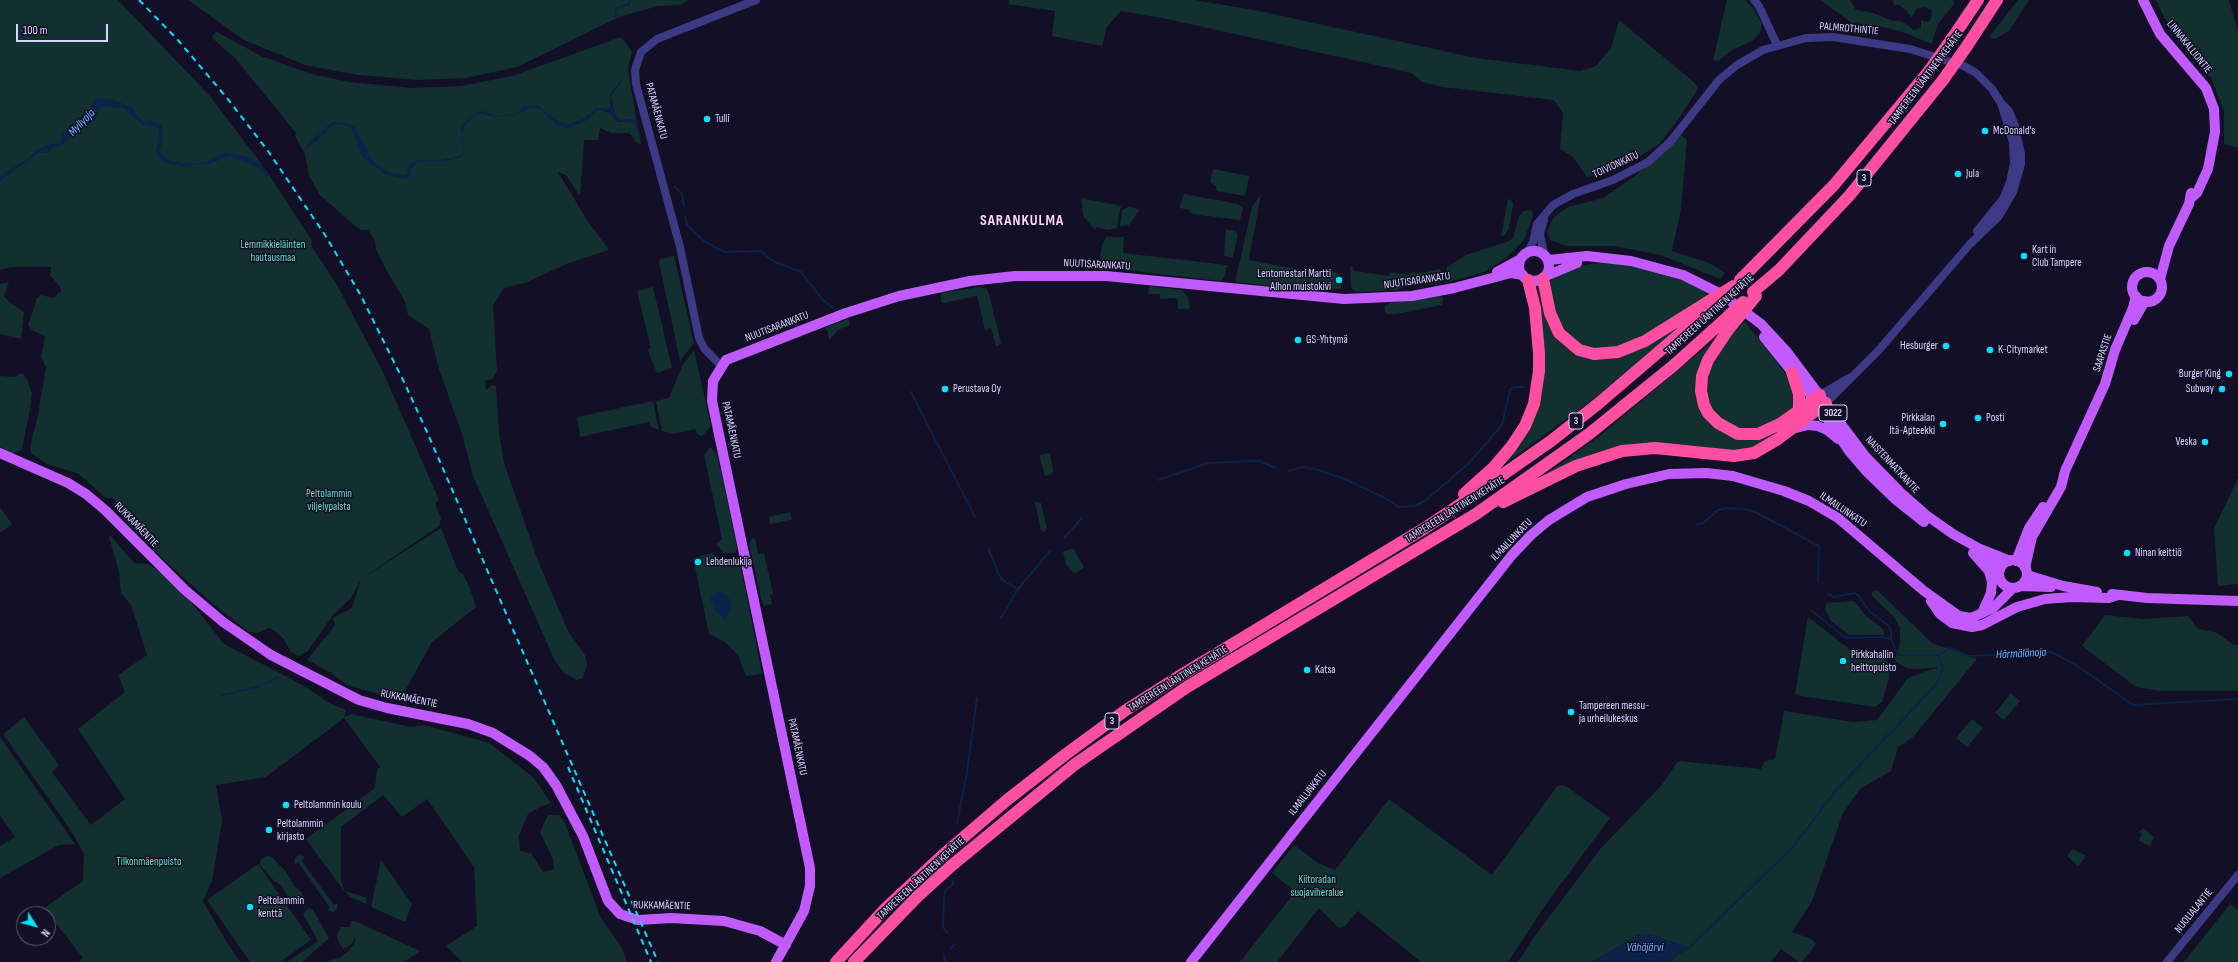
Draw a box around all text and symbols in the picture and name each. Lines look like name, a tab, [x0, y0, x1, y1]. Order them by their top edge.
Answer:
scale bar	[18, 16, 110, 42]
street label: LINNAKALLIONTIE	[2164, 18, 2214, 76]
street label: PALMROTHINTIE	[1819, 20, 1879, 38]
text: 100 m	[23, 23, 48, 38]
street label: TAMPEREEN LÄNTINEN KEHÄTIE	[1886, 28, 1966, 128]
street label: PATAMÄENKATU	[642, 81, 670, 141]
water label: Myllyoja	[66, 106, 98, 140]
place label: Tulli	[715, 112, 730, 126]
marker: Tulli	[702, 114, 712, 124]
place label: McDonald's	[1993, 124, 2035, 138]
marker: McDonald's	[1980, 126, 1990, 136]
street label: TOIVIONKATU	[1591, 149, 1641, 181]
place label: Jula	[1966, 167, 1979, 181]
marker: Jula	[1953, 169, 1963, 179]
road number: 3	[1857, 170, 1871, 186]
district label: SARANKULMA	[980, 212, 1064, 230]
park label: Lemmikkieläinten hautausmaa	[241, 238, 305, 264]
place label: Kart in Club Tampere	[2032, 243, 2082, 269]
marker: Kart in Club Tampere	[2019, 251, 2029, 261]
street label: NUUTISARANKATU	[1063, 257, 1131, 273]
place label: Lentomestari Martti Alhon muistokivi	[1257, 267, 1331, 293]
street label: NUUTISARANKATU	[1383, 270, 1451, 292]
street label: TAMPEREEN LÄNTINEN KEHÄTIE	[1663, 272, 1757, 358]
marker: Lentomestari Martti Alhon muistokivi	[1334, 275, 1344, 285]
street label: NUUTISARANKATU	[743, 309, 811, 345]
street label: SAAPASTIE	[2091, 332, 2115, 374]
place label: GS-Yhtymä	[1306, 333, 1348, 347]
marker: GS-Yhtymä	[1293, 335, 1303, 345]
place label: Hesburger	[1900, 339, 1938, 353]
marker: Hesburger	[1941, 341, 1951, 351]
place label: K-Citymarket	[1998, 343, 2048, 357]
marker: K-Citymarket	[1985, 345, 1995, 355]
place label: Burger King	[2179, 367, 2221, 381]
marker: Burger King	[2224, 369, 2234, 379]
place label: Perustava Oy	[953, 382, 1001, 396]
place label: Subway	[2186, 382, 2214, 396]
marker: Perustava Oy	[940, 384, 950, 394]
marker: Subway	[2217, 384, 2227, 394]
street label: PATAMÄENKATU	[719, 400, 743, 460]
road number: 3022	[1819, 405, 1847, 421]
place label: Pirkkalan Itä-Apteekki	[1889, 411, 1935, 437]
place label: Posti	[1986, 411, 2005, 425]
road number: 3	[1569, 413, 1583, 429]
marker: Posti	[1973, 413, 1983, 423]
marker: Pirkkalan Itä-Apteekki	[1938, 419, 1948, 429]
street label: NAISTENMATKANTIE	[1862, 434, 1922, 496]
place label: Veska	[2176, 435, 2197, 449]
marker: Veska	[2200, 437, 2210, 447]
street label: TAMPEREEN LÄNTINEN KEHÄTIE	[1403, 474, 1507, 546]
park label: Peltolammin viljelypalsta	[306, 487, 352, 513]
street label: ILMAILUNKATU	[1817, 489, 1869, 531]
street label: RUKKAMÄENTIE	[111, 500, 161, 550]
street label: ILMAILUNKATU	[1489, 516, 1535, 564]
place label: Ninan keittiö	[2135, 546, 2182, 560]
marker: Ninan keittiö	[2122, 548, 2132, 558]
place label: Lehdenlukija	[706, 555, 752, 569]
marker: Lehdenlukija	[693, 557, 703, 567]
street label: TAMPEREEN LÄNTINEN KEHÄTIE	[1126, 643, 1230, 715]
water label: Härmälänoja	[1995, 645, 2047, 663]
place label: Pirkkahallin heittopuisto	[1851, 648, 1896, 674]
marker: Pirkkahallin heittopuisto	[1838, 656, 1848, 666]
place label: Katsa	[1315, 663, 1336, 677]
marker: Katsa	[1302, 665, 1312, 675]
street label: RUKKAMÄENTIE	[379, 687, 439, 711]
place label: Tampereen messu- ja urheilukeskus	[1579, 699, 1649, 725]
marker: Tampereen messu- ja urheilukeskus	[1566, 707, 1576, 717]
road number: 3	[1105, 713, 1119, 729]
street label: PATAMÄENKATU	[785, 717, 809, 777]
street label: ILMAILUNKATU	[1286, 768, 1330, 818]
place label: Peltolammin koulu	[294, 798, 362, 812]
marker: Peltolammin koulu	[281, 800, 291, 810]
place label: Peltolammin kirjasto	[277, 817, 323, 843]
marker: Peltolammin kirjasto	[264, 825, 274, 835]
street label: TAMPEREEN LÄNTINEN KEHÄTIE	[874, 835, 968, 923]
park label: Tilkonmäenpuisto	[116, 855, 182, 869]
park label: Kiitoradan suojaviheralue	[1291, 873, 1343, 899]
street label: NUOLIALANTIE	[2172, 886, 2216, 936]
place label: Peltolammin kenttä	[258, 894, 304, 920]
street label: RUKKAMÄENTIE	[633, 899, 691, 913]
marker: Peltolammin kenttä	[245, 902, 255, 912]
north arrow	[16, 906, 56, 946]
text: N	[38, 927, 52, 939]
water label: Vähäjärvi	[1627, 941, 1663, 955]

